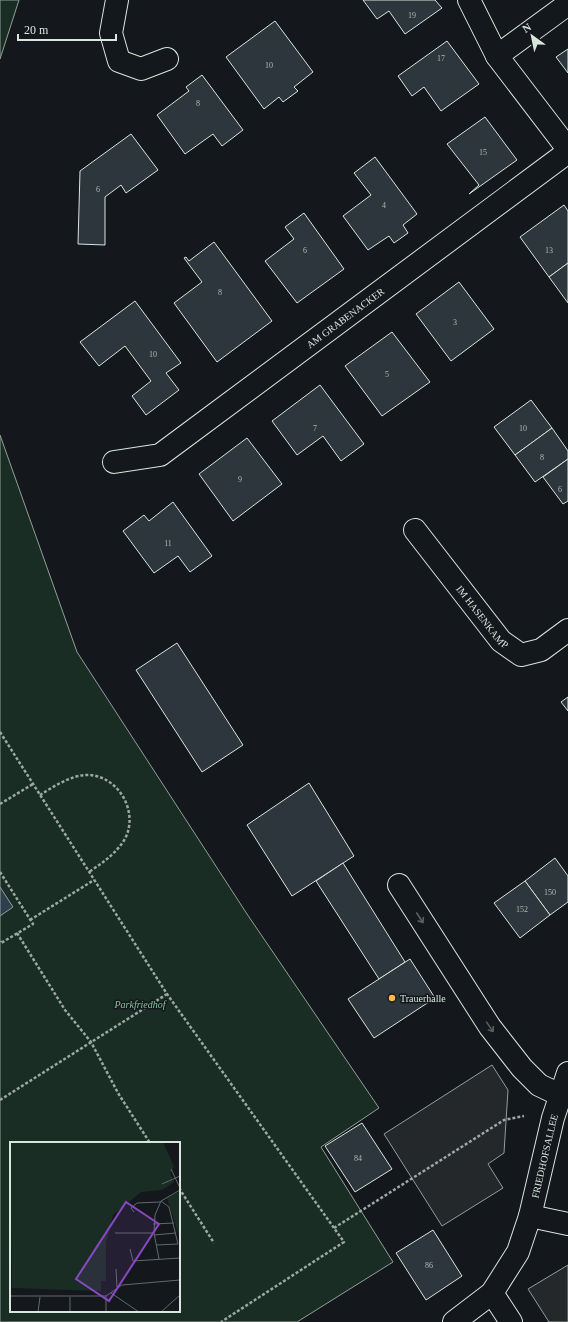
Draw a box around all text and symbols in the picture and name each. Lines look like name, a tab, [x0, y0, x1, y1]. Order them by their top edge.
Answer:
house number: 19	[408, 11, 416, 20]
scale bar	[18, 16, 116, 42]
north arrow	[512, 16, 552, 56]
text: N	[520, 20, 533, 35]
text: 20 m	[24, 23, 49, 37]
house number: 17	[437, 54, 445, 63]
house number: 10	[265, 61, 273, 70]
house number: 8	[196, 99, 200, 108]
house number: 15	[479, 148, 487, 157]
house number: 6	[96, 185, 100, 194]
house number: 4	[382, 201, 386, 210]
house number: 6	[303, 246, 307, 255]
house number: 13	[545, 246, 553, 255]
street label: AM GRABENACKER	[304, 285, 386, 350]
house number: 8	[218, 288, 222, 297]
house number: 3	[453, 318, 457, 327]
house number: 10	[149, 350, 157, 359]
house number: 5	[385, 370, 389, 379]
house number: 7	[313, 424, 317, 433]
house number: 10	[519, 424, 527, 433]
house number: 8	[540, 453, 544, 462]
house number: 9	[238, 475, 242, 484]
house number: 6	[558, 485, 562, 494]
house number: 11	[164, 539, 172, 548]
street label: IM HASENKAMP	[454, 583, 511, 651]
house number: 150	[544, 888, 556, 897]
house number: 152	[516, 905, 528, 914]
one-way arrow	[416, 912, 424, 923]
marker: Trauerhalle	[387, 993, 397, 1003]
place label: Trauerhalle	[400, 993, 446, 1004]
park label: Parkfriedhof	[113, 999, 167, 1010]
one-way arrow	[486, 1021, 494, 1032]
street label: FRIEDHOFSALLEE	[529, 1112, 560, 1199]
inset map	[10, 1142, 180, 1312]
house number: 84	[354, 1154, 362, 1163]
house number: 86	[425, 1261, 433, 1270]

